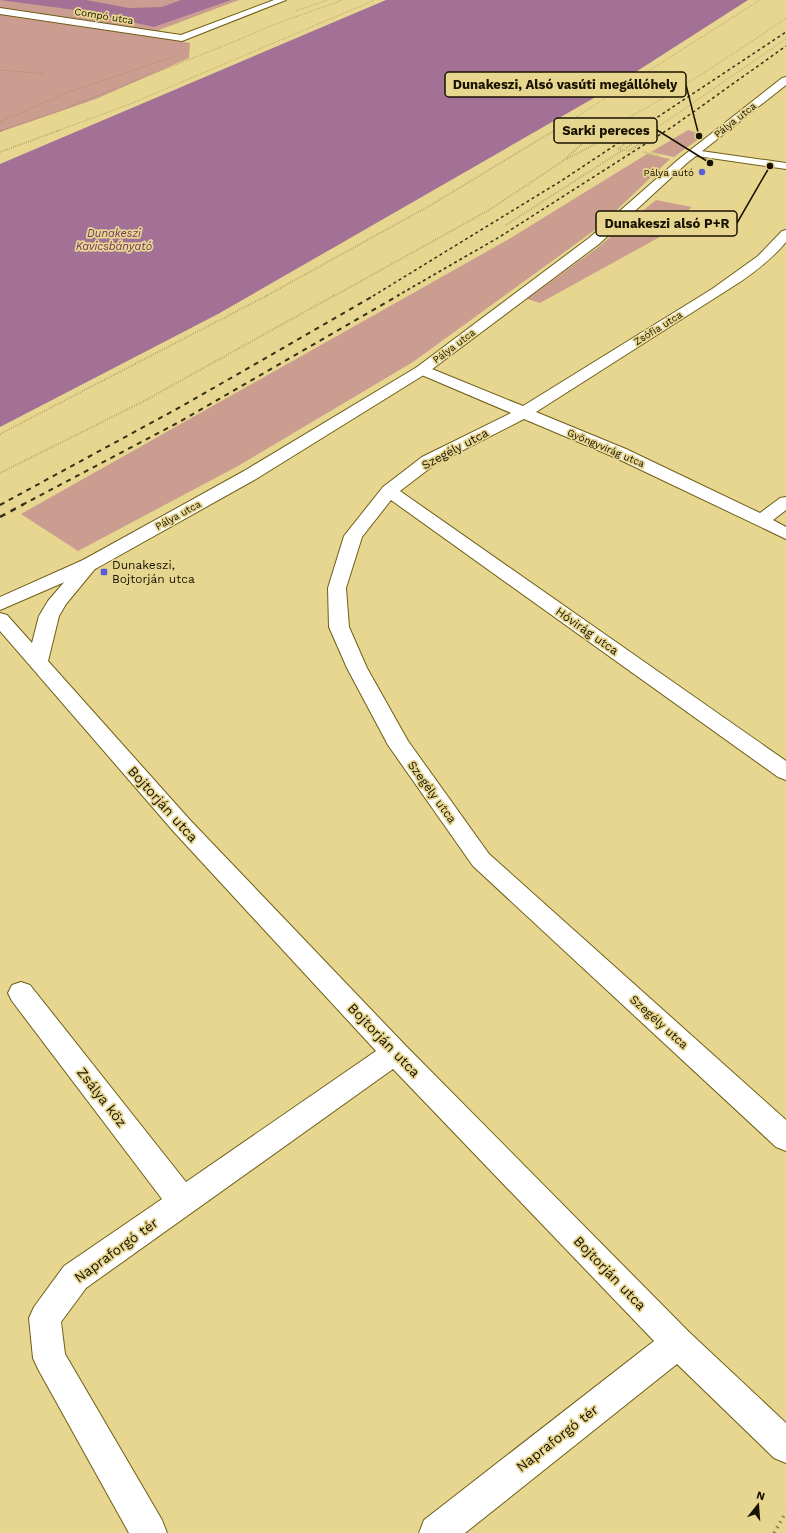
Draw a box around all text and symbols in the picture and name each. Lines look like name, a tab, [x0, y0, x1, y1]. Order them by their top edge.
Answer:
street label: Compó utca	[74, 6, 135, 26]
callout: Dunakeszi, Alsó vasúti megállóhely	[445, 72, 686, 97]
text: Dunakeszi, Alsó vasúti megállóhely	[453, 77, 678, 92]
street label: Pálya utca	[712, 100, 758, 140]
callout: Sarki pereces	[554, 118, 657, 143]
text: Sarki pereces	[562, 123, 650, 138]
place label: Pálya autó	[644, 167, 694, 178]
marker: Pálya autó	[697, 167, 707, 177]
callout: Dunakeszi alsó P+R	[596, 211, 737, 236]
text: Dunakeszi alsó P+R	[604, 216, 730, 231]
water label: Dunakeszi Kavicsbányató	[76, 227, 152, 253]
street label: Zsófia utca	[632, 309, 684, 347]
street label: Pálya utca	[431, 326, 478, 365]
street label: Szegély utca	[419, 425, 491, 472]
street label: Gyöngyvirág utca	[566, 427, 647, 469]
street label: Pálya utca	[153, 498, 203, 532]
place label: Dunakeszi, Bojtorján utca	[112, 558, 195, 586]
marker: Dunakeszi, Bojtorján utca	[99, 567, 109, 577]
street label: Hóvirág utca	[553, 604, 621, 658]
street label: Szegély utca	[405, 758, 459, 826]
street label: Bojtorján utca	[125, 763, 201, 845]
street label: Szegély utca	[627, 992, 691, 1052]
street label: Bojtorján utca	[345, 1000, 423, 1080]
street label: Zsálya köz	[74, 1064, 130, 1130]
street label: Napraforgó tér	[71, 1214, 161, 1286]
street label: Bojtorján utca	[571, 1233, 649, 1313]
street label: Napraforgó tér	[513, 1401, 601, 1475]
north arrow	[738, 1485, 778, 1525]
text: N	[755, 1489, 767, 1503]

